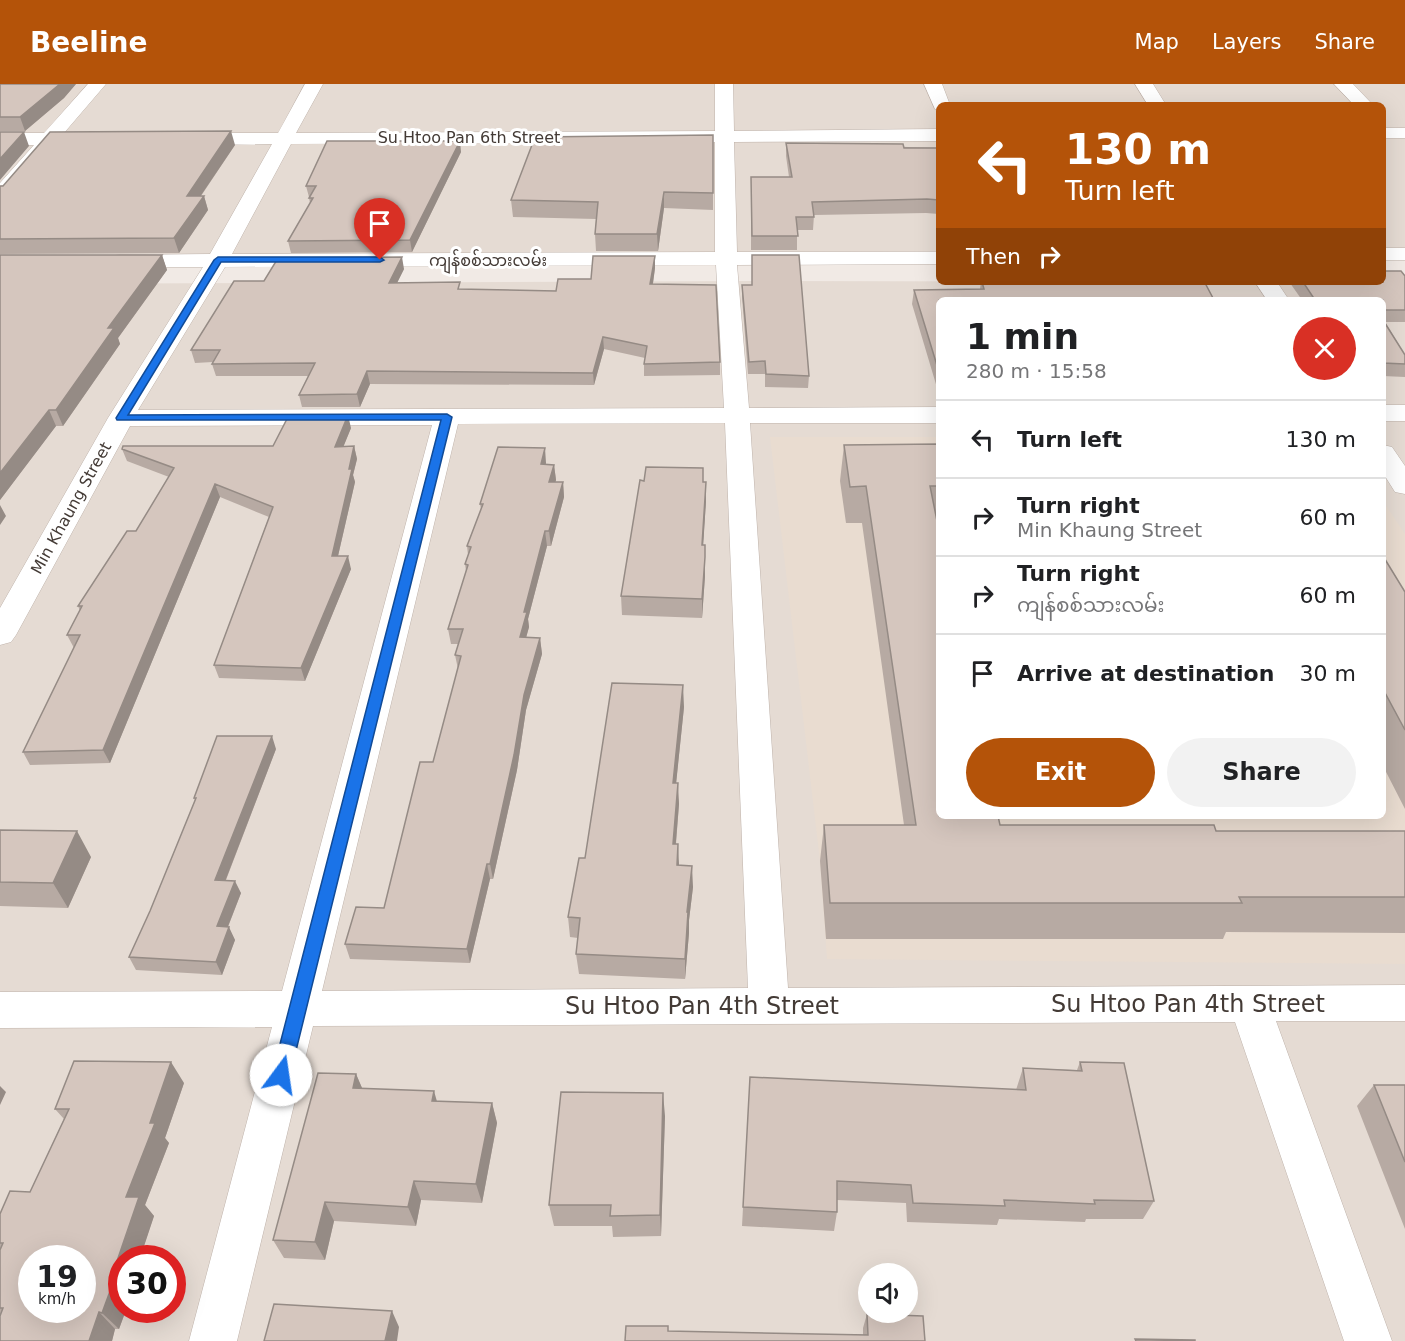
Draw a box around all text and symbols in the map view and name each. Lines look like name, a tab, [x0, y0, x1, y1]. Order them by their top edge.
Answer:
text: Beeline	[30, 26, 147, 59]
text: Map	[1135, 30, 1179, 54]
text: Layers	[1212, 30, 1281, 54]
text: Share	[1314, 30, 1375, 54]
text: 130 m	[1065, 125, 1211, 174]
icon: left	[966, 126, 1044, 204]
street label: Su Htoo Pan 6th Street	[378, 128, 560, 147]
text: Turn left	[1065, 175, 1175, 206]
pin	[354, 198, 405, 260]
icon: arrive	[363, 207, 396, 240]
icon: right	[1033, 240, 1066, 273]
text: Then	[966, 244, 1021, 269]
street label: ကျန်စစ်သားလမ်း	[429, 249, 547, 274]
text: 1 min	[966, 316, 1079, 357]
button: close	[1293, 317, 1356, 380]
text: 280 m · 15:58	[966, 359, 1107, 383]
icon: left	[966, 423, 999, 456]
text: Turn left	[1017, 427, 1122, 452]
text: 130 m	[1286, 427, 1356, 452]
street label: Min Khaung Street	[27, 439, 115, 577]
text: Turn right	[1017, 493, 1140, 518]
icon: right	[966, 501, 999, 534]
text: 60 m	[1300, 505, 1356, 530]
text: Min Khaung Street	[1017, 518, 1202, 542]
text: Turn right	[1017, 561, 1140, 586]
icon: right	[966, 579, 999, 612]
text: 60 m	[1300, 583, 1356, 608]
text: ကျန်စစ်သားလမ်း	[1017, 593, 1165, 617]
icon: arrive	[966, 657, 999, 690]
text: Arrive at destination	[1017, 661, 1274, 686]
text: 30 m	[1300, 661, 1356, 686]
button: Exit	[966, 738, 1155, 807]
button: Share	[1167, 738, 1356, 807]
street label: Su Htoo Pan 4th Street	[1051, 990, 1325, 1018]
street label: Su Htoo Pan 4th Street	[565, 992, 839, 1020]
position arrow	[249, 1043, 313, 1107]
speed limit sign: 30	[108, 1245, 186, 1323]
text: 19	[36, 1259, 78, 1294]
map controls	[858, 1263, 918, 1323]
button: sound	[858, 1263, 918, 1323]
text: km/h	[38, 1290, 76, 1308]

